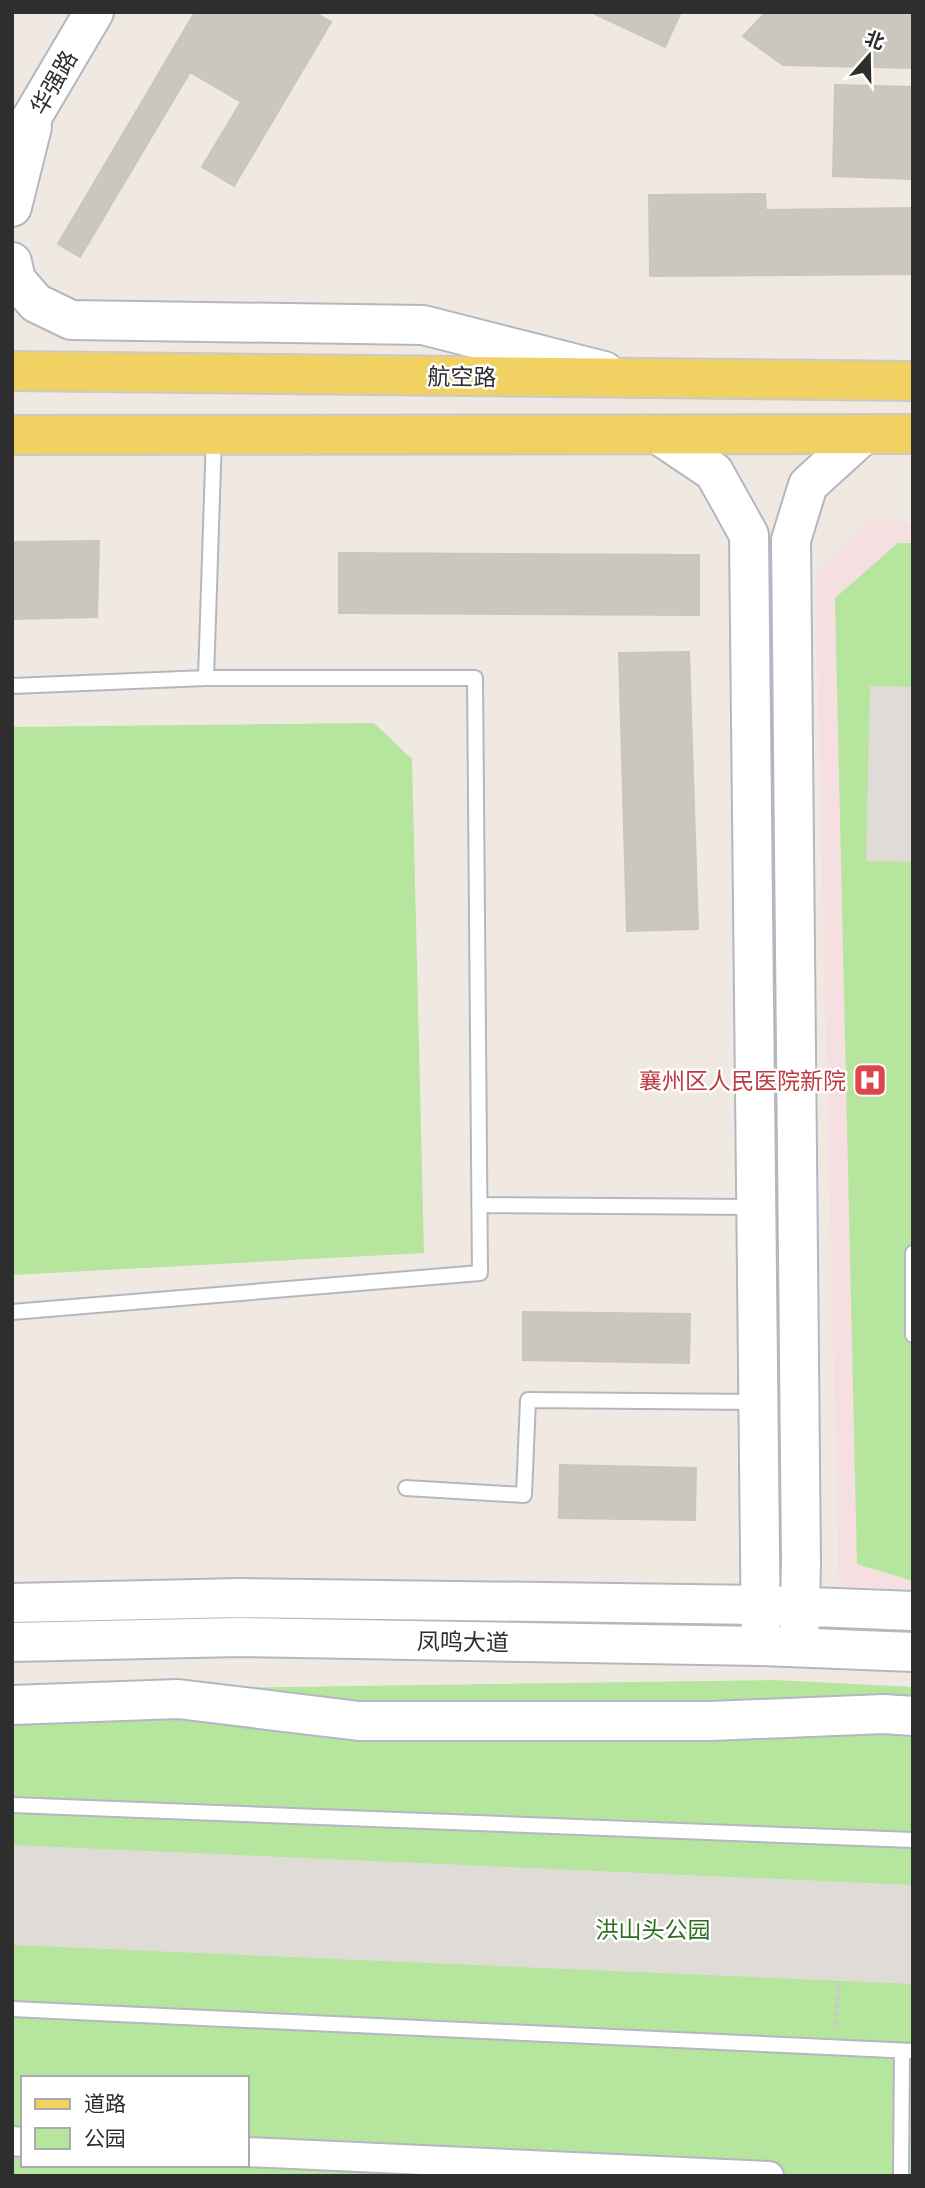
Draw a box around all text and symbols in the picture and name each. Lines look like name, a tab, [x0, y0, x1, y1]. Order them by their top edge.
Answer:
north arrow	[834, 21, 904, 91]
text: 北	[861, 25, 888, 55]
street label: 华强路	[22, 44, 84, 120]
street label: 航空路	[427, 359, 497, 393]
hospital icon: 襄州区人民医院新院	[851, 1061, 889, 1099]
place label: 襄州区人民医院新院	[639, 1064, 846, 1096]
street label: 凤鸣大道	[417, 1624, 509, 1658]
park label: 洪山头公园	[596, 1913, 711, 1945]
legend	[21, 2076, 248, 2167]
text: 道路	[84, 2089, 126, 2117]
text: 公园	[84, 2124, 126, 2152]

